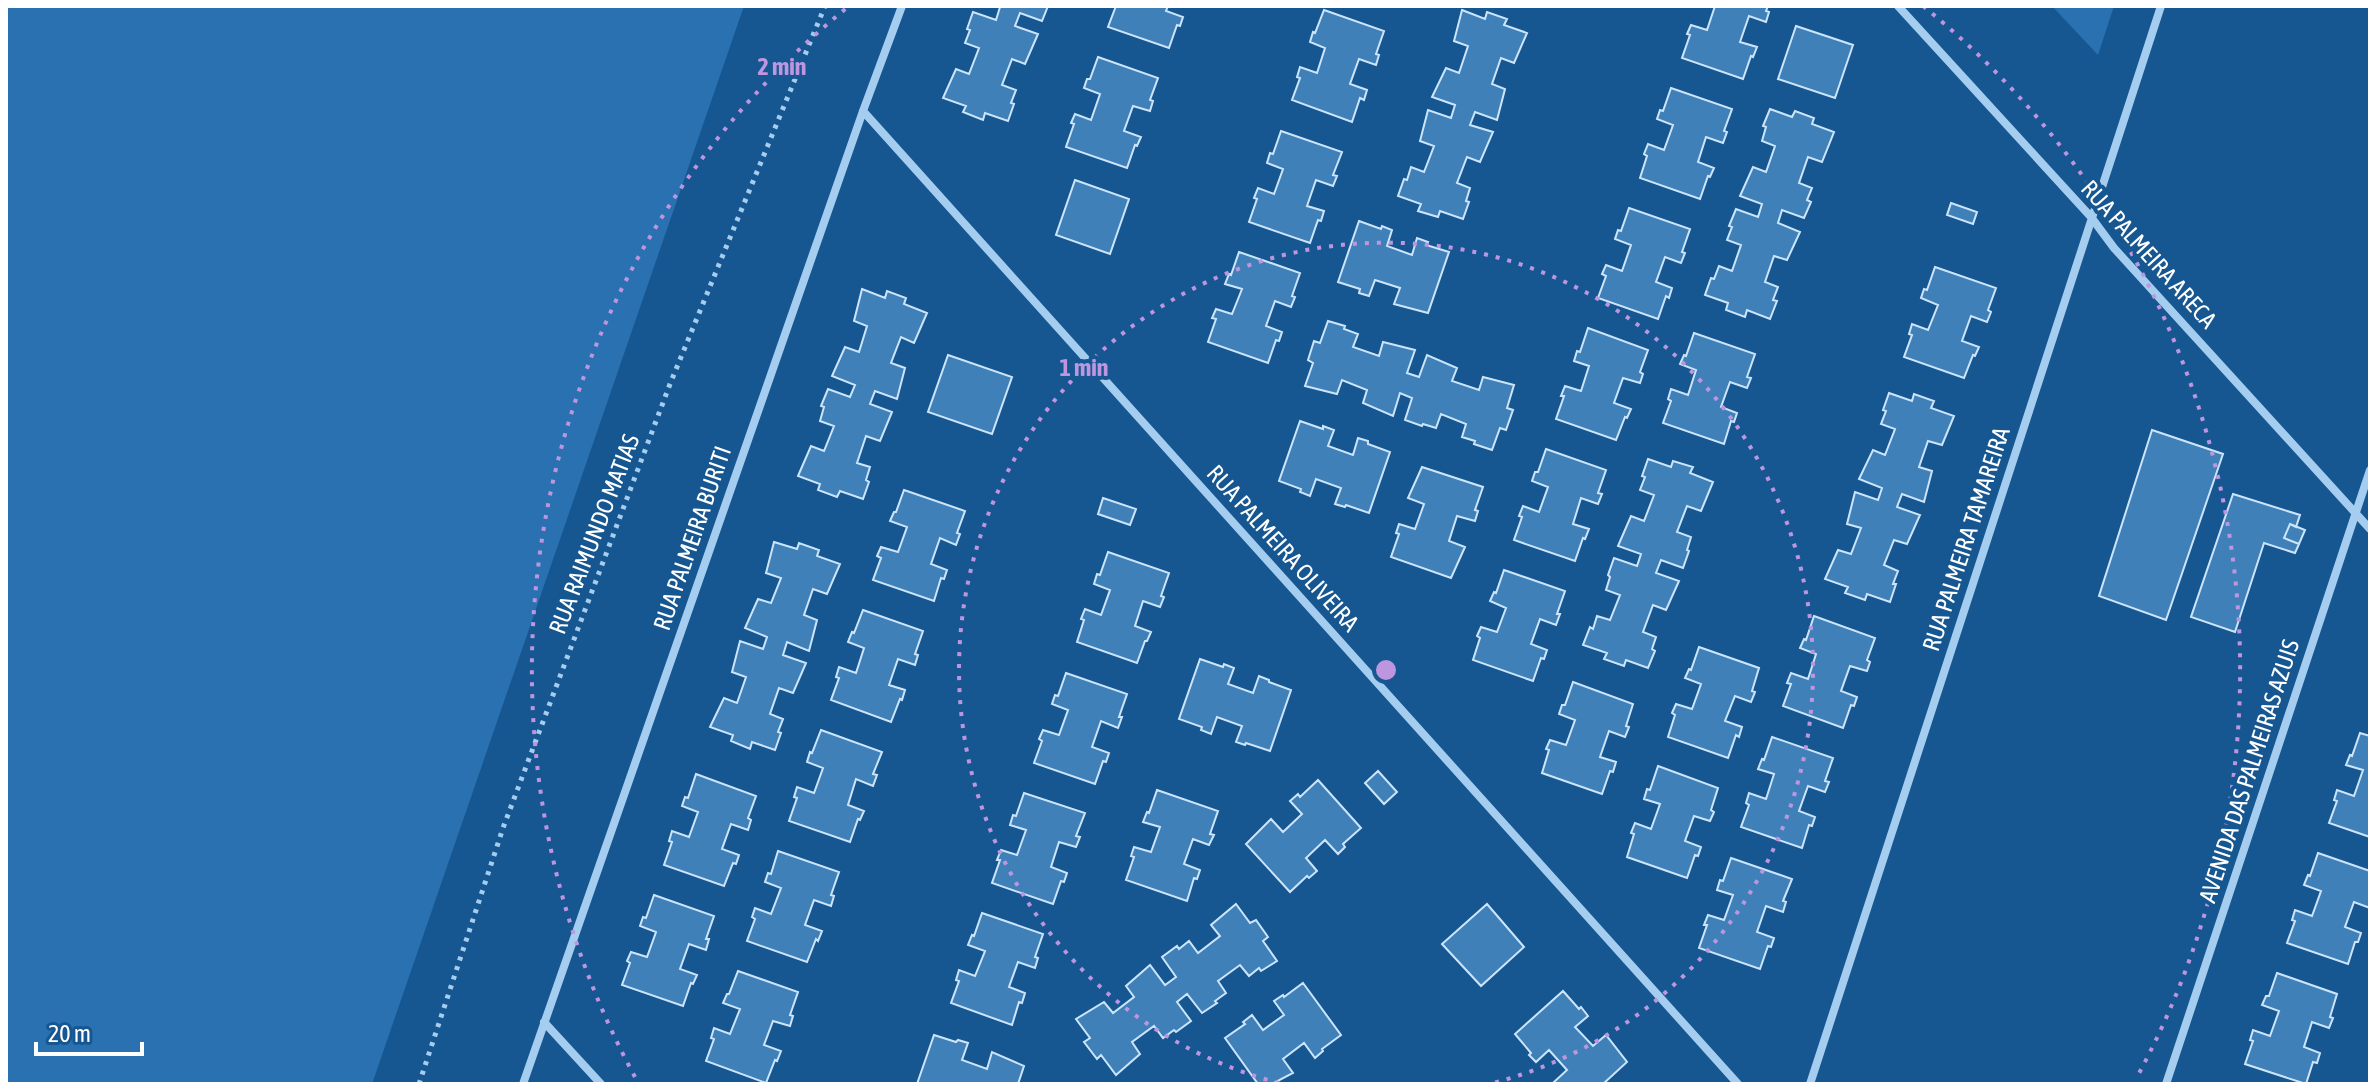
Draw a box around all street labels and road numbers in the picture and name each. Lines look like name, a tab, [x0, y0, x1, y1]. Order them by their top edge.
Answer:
street label: RUA PALMEIRA ARECA	[2076, 175, 2222, 333]
street label: RUA PALMEIRA TAMAREIRA	[1917, 423, 2015, 654]
street label: RUA RAIMUNDO MATIAS	[543, 430, 645, 638]
street label: RUA PALMEIRA BURITI	[648, 442, 736, 634]
street label: RUA PALMEIRA OLIVEIRA	[1201, 460, 1365, 637]
street label: AVENIDA DAS PALMEIRAS AZUIS	[2194, 636, 2304, 906]

